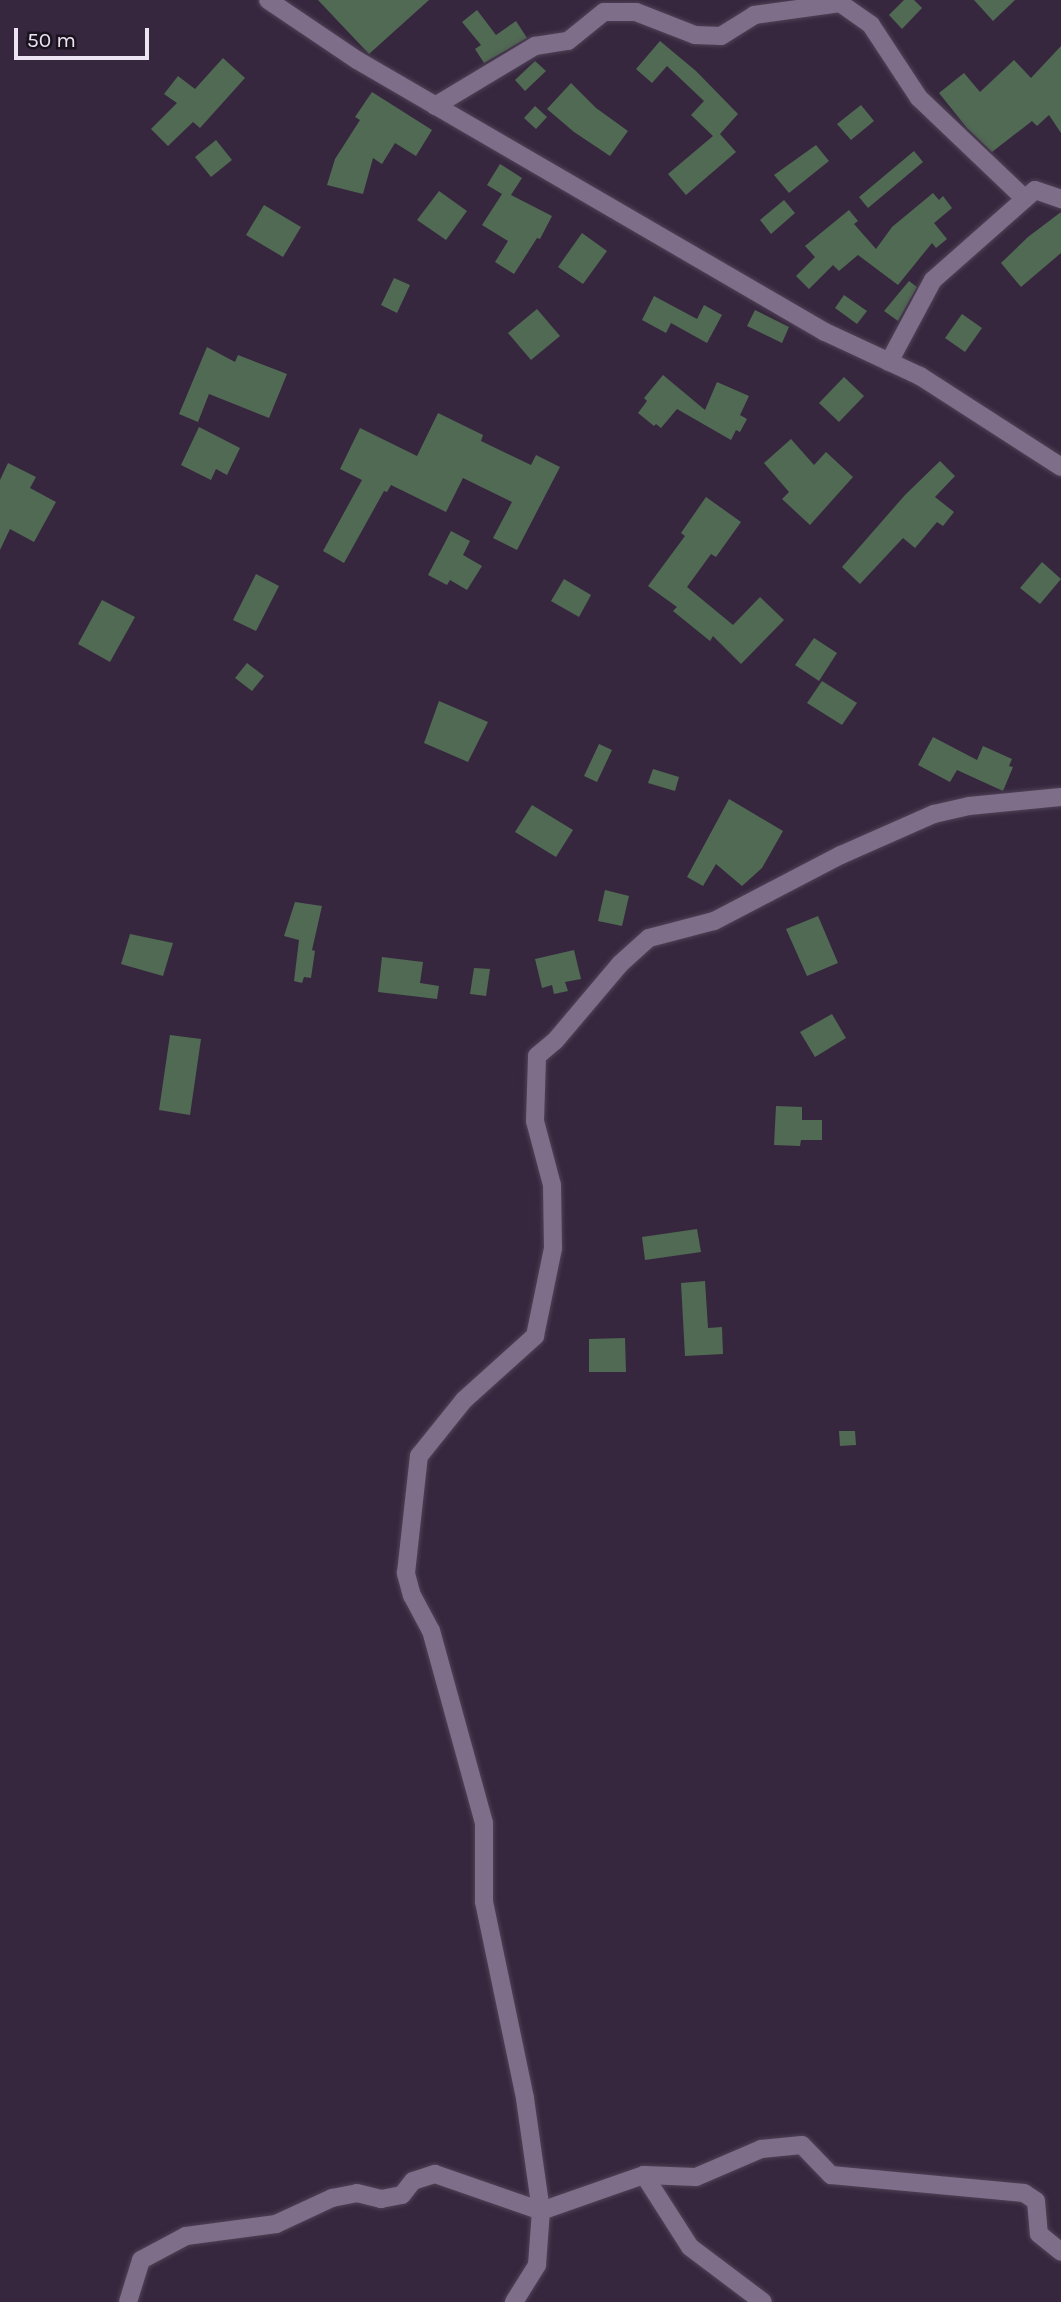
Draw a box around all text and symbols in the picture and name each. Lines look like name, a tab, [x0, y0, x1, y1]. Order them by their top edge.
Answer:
scale bar	[18, 14, 152, 58]
text: 50 m	[27, 28, 76, 52]

